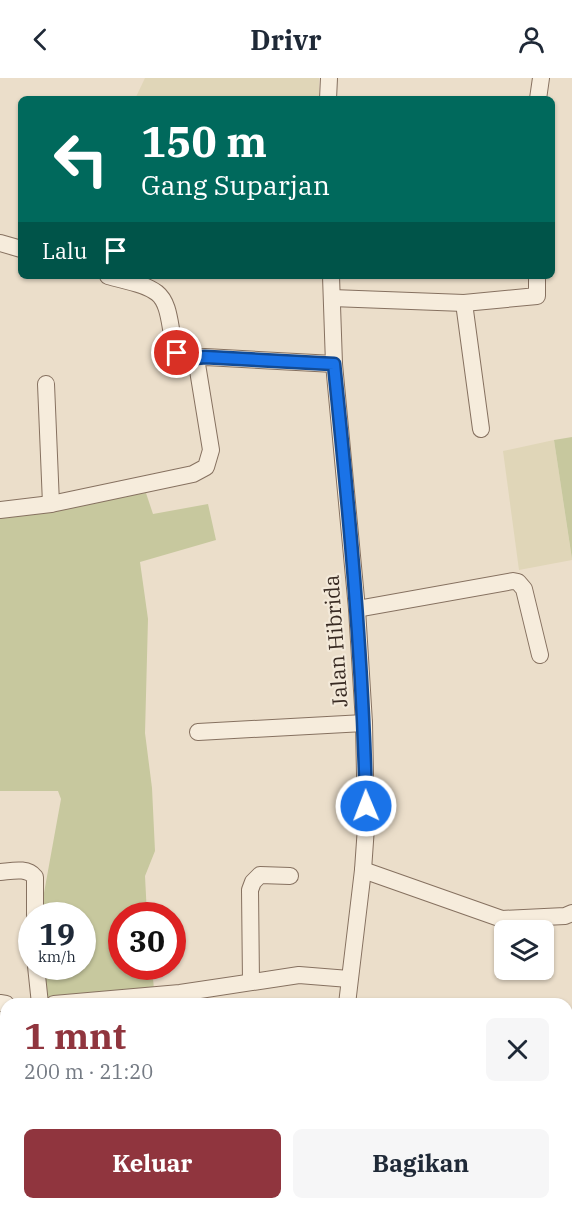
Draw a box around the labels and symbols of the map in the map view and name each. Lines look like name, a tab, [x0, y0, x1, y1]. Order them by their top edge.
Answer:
pin	[151, 327, 202, 378]
street label: Jalan Hibrida	[316, 574, 354, 708]
position arrow	[334, 774, 398, 838]
speed limit sign: 30	[108, 902, 186, 980]

